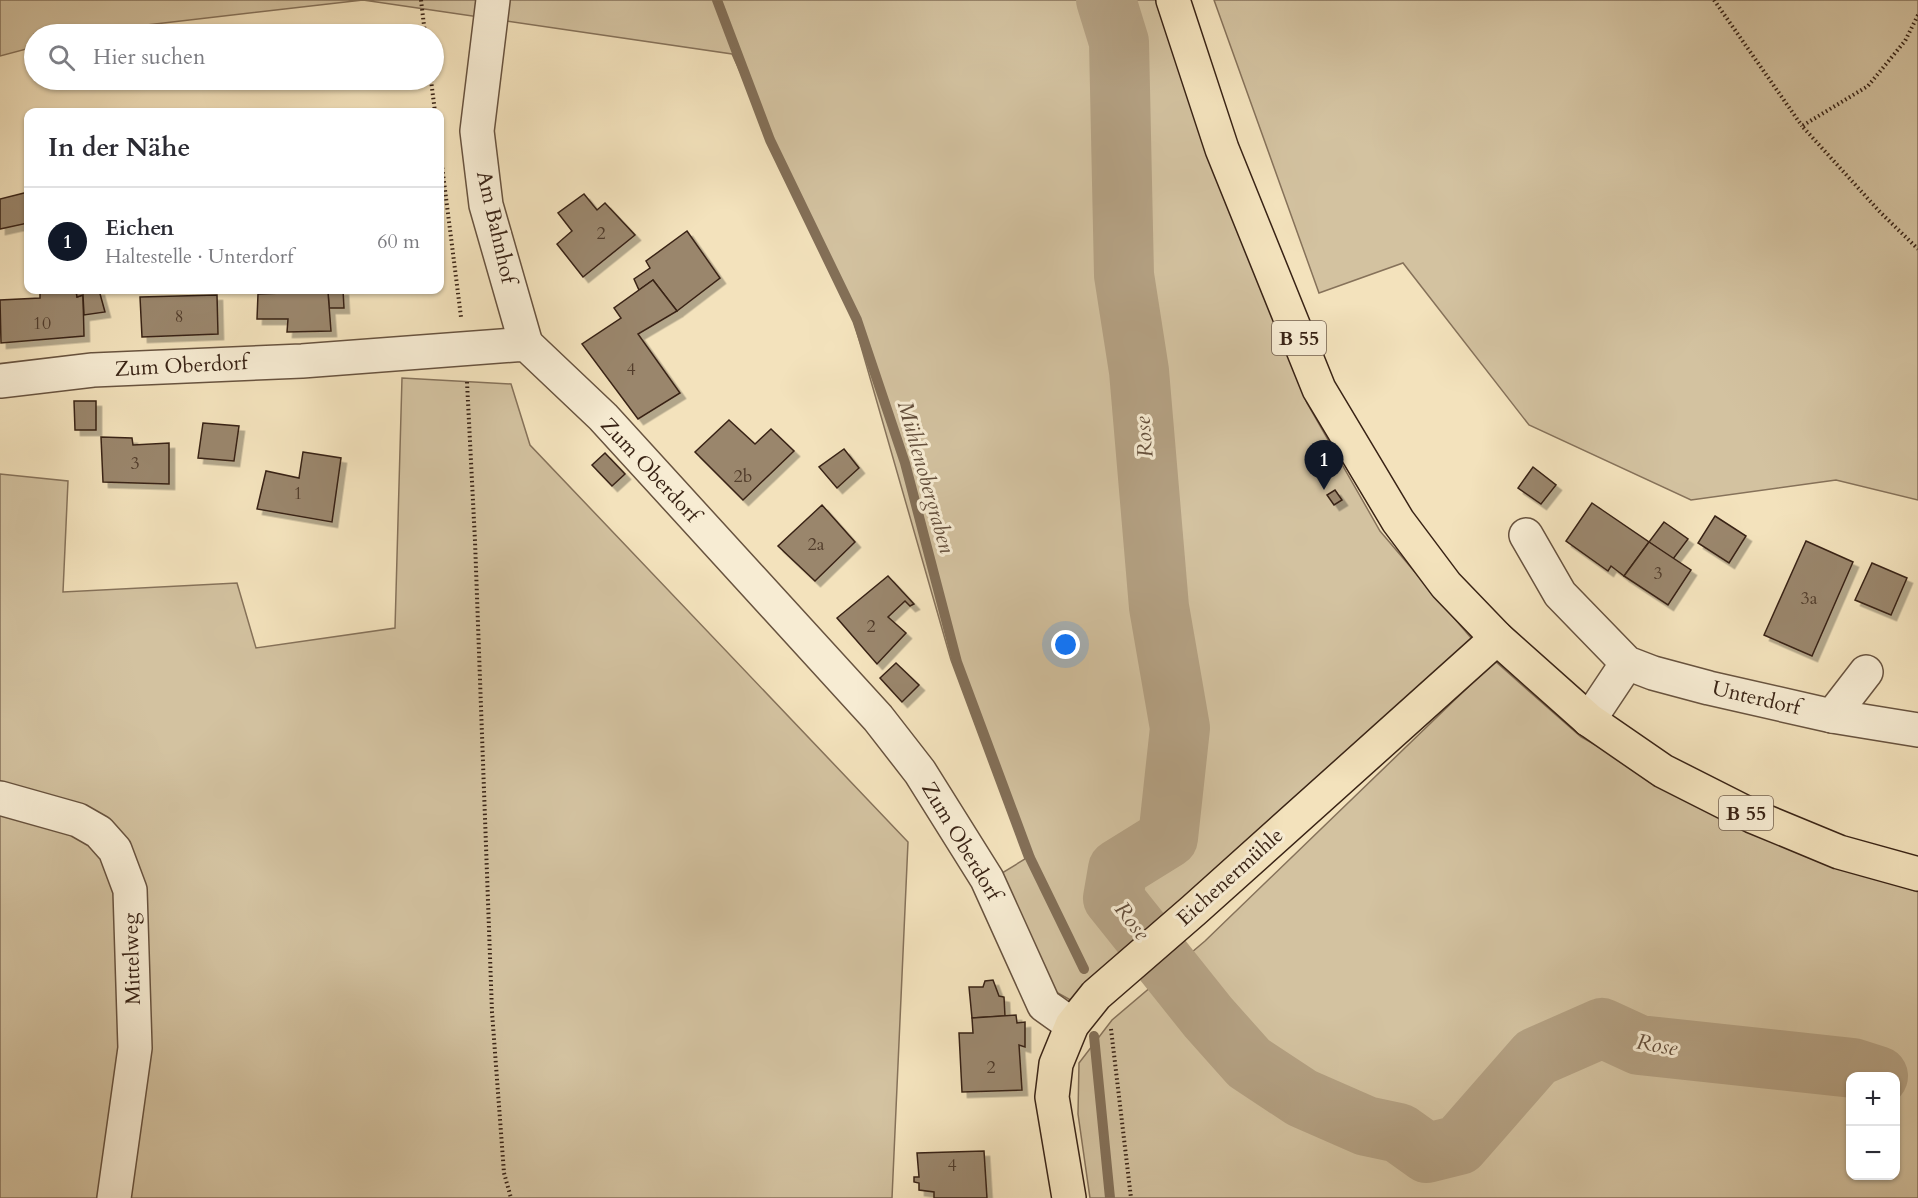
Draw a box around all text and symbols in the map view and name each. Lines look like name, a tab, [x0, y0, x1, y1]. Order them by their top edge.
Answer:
search box	[24, 24, 444, 90]
icon: search	[45, 41, 78, 74]
text: Hier suchen	[93, 42, 206, 72]
text: In der Nähe	[48, 130, 190, 165]
street label: Am Bahnhof	[469, 168, 524, 290]
text: Eichen	[105, 213, 174, 243]
house number: 2	[596, 221, 606, 246]
text: 1	[62, 228, 73, 255]
text: 60 m	[377, 228, 420, 255]
text: Haltestelle · Unterdorf	[105, 243, 293, 270]
house number: 8	[174, 304, 184, 329]
house number: 10	[33, 311, 51, 336]
road number: B 55	[1272, 321, 1326, 355]
street label: Zum Oberdorf	[114, 348, 252, 384]
house number: 4	[626, 357, 636, 382]
water label: Mühlenobergraben	[890, 397, 962, 557]
street label: Zum Oberdorf	[594, 411, 708, 531]
water label: Rose	[1127, 415, 1161, 459]
pin: 1	[1304, 440, 1344, 490]
house number: 3	[130, 451, 140, 476]
house number: 2b	[734, 464, 752, 489]
house number: 1	[293, 481, 303, 506]
house number: 2a	[808, 532, 825, 557]
house number: 3	[1653, 561, 1663, 586]
house number: 3a	[1801, 586, 1818, 611]
house number: 2	[866, 614, 876, 639]
your location	[1051, 630, 1080, 659]
street label: Unterdorf	[1709, 674, 1806, 723]
street label: Zum Oberdorf	[914, 776, 1010, 909]
road number: B 55	[1719, 796, 1773, 830]
street label: Eichenermühle	[1170, 821, 1290, 933]
water label: Rose	[1107, 895, 1157, 947]
street label: Mittelweg	[116, 912, 148, 1005]
water label: Rose	[1634, 1027, 1680, 1063]
house number: 2	[986, 1055, 996, 1080]
map controls	[1846, 1072, 1900, 1180]
button: +	[1846, 1072, 1900, 1126]
button: −	[1846, 1126, 1900, 1180]
house number: 4	[947, 1153, 957, 1178]

